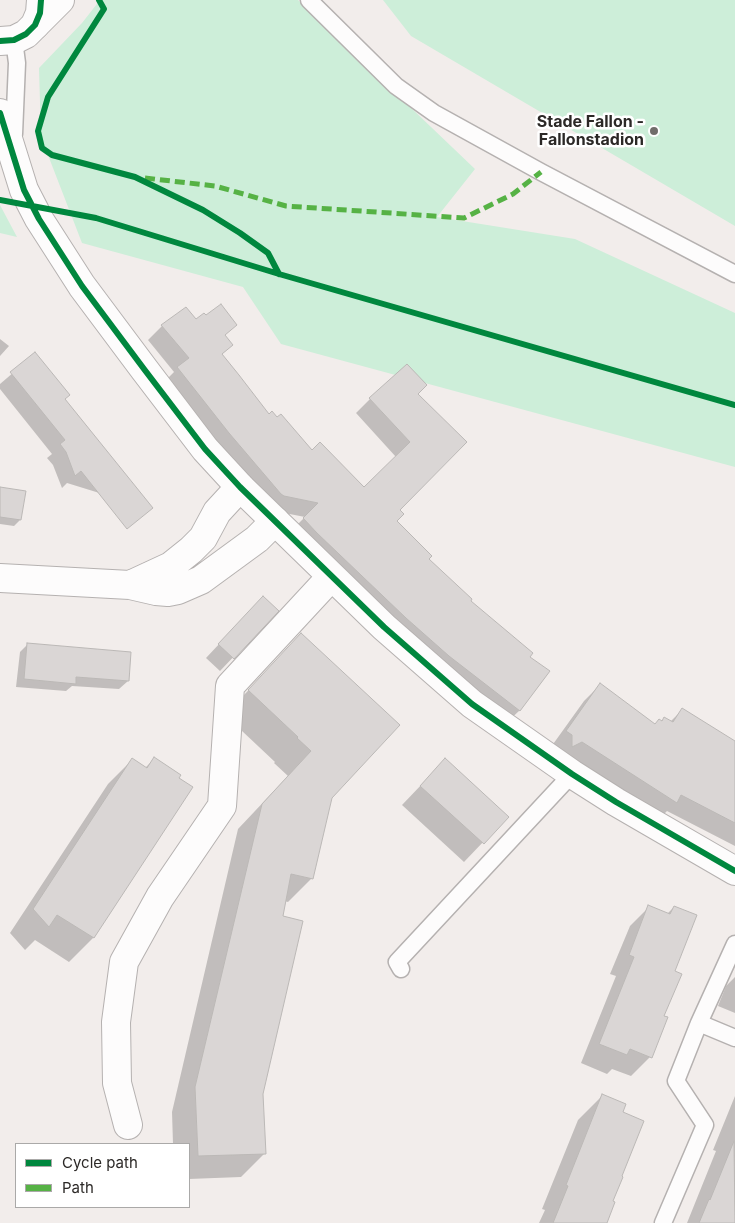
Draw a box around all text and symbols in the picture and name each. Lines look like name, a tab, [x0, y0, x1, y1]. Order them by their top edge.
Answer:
place label: Stade Fallon - Fallonstadion	[537, 112, 644, 150]
marker: Stade Fallon - Fallonstadion	[648, 125, 660, 137]
legend	[15, 1143, 190, 1208]
text: Cycle path	[62, 1153, 138, 1172]
text: Path	[62, 1178, 94, 1197]

